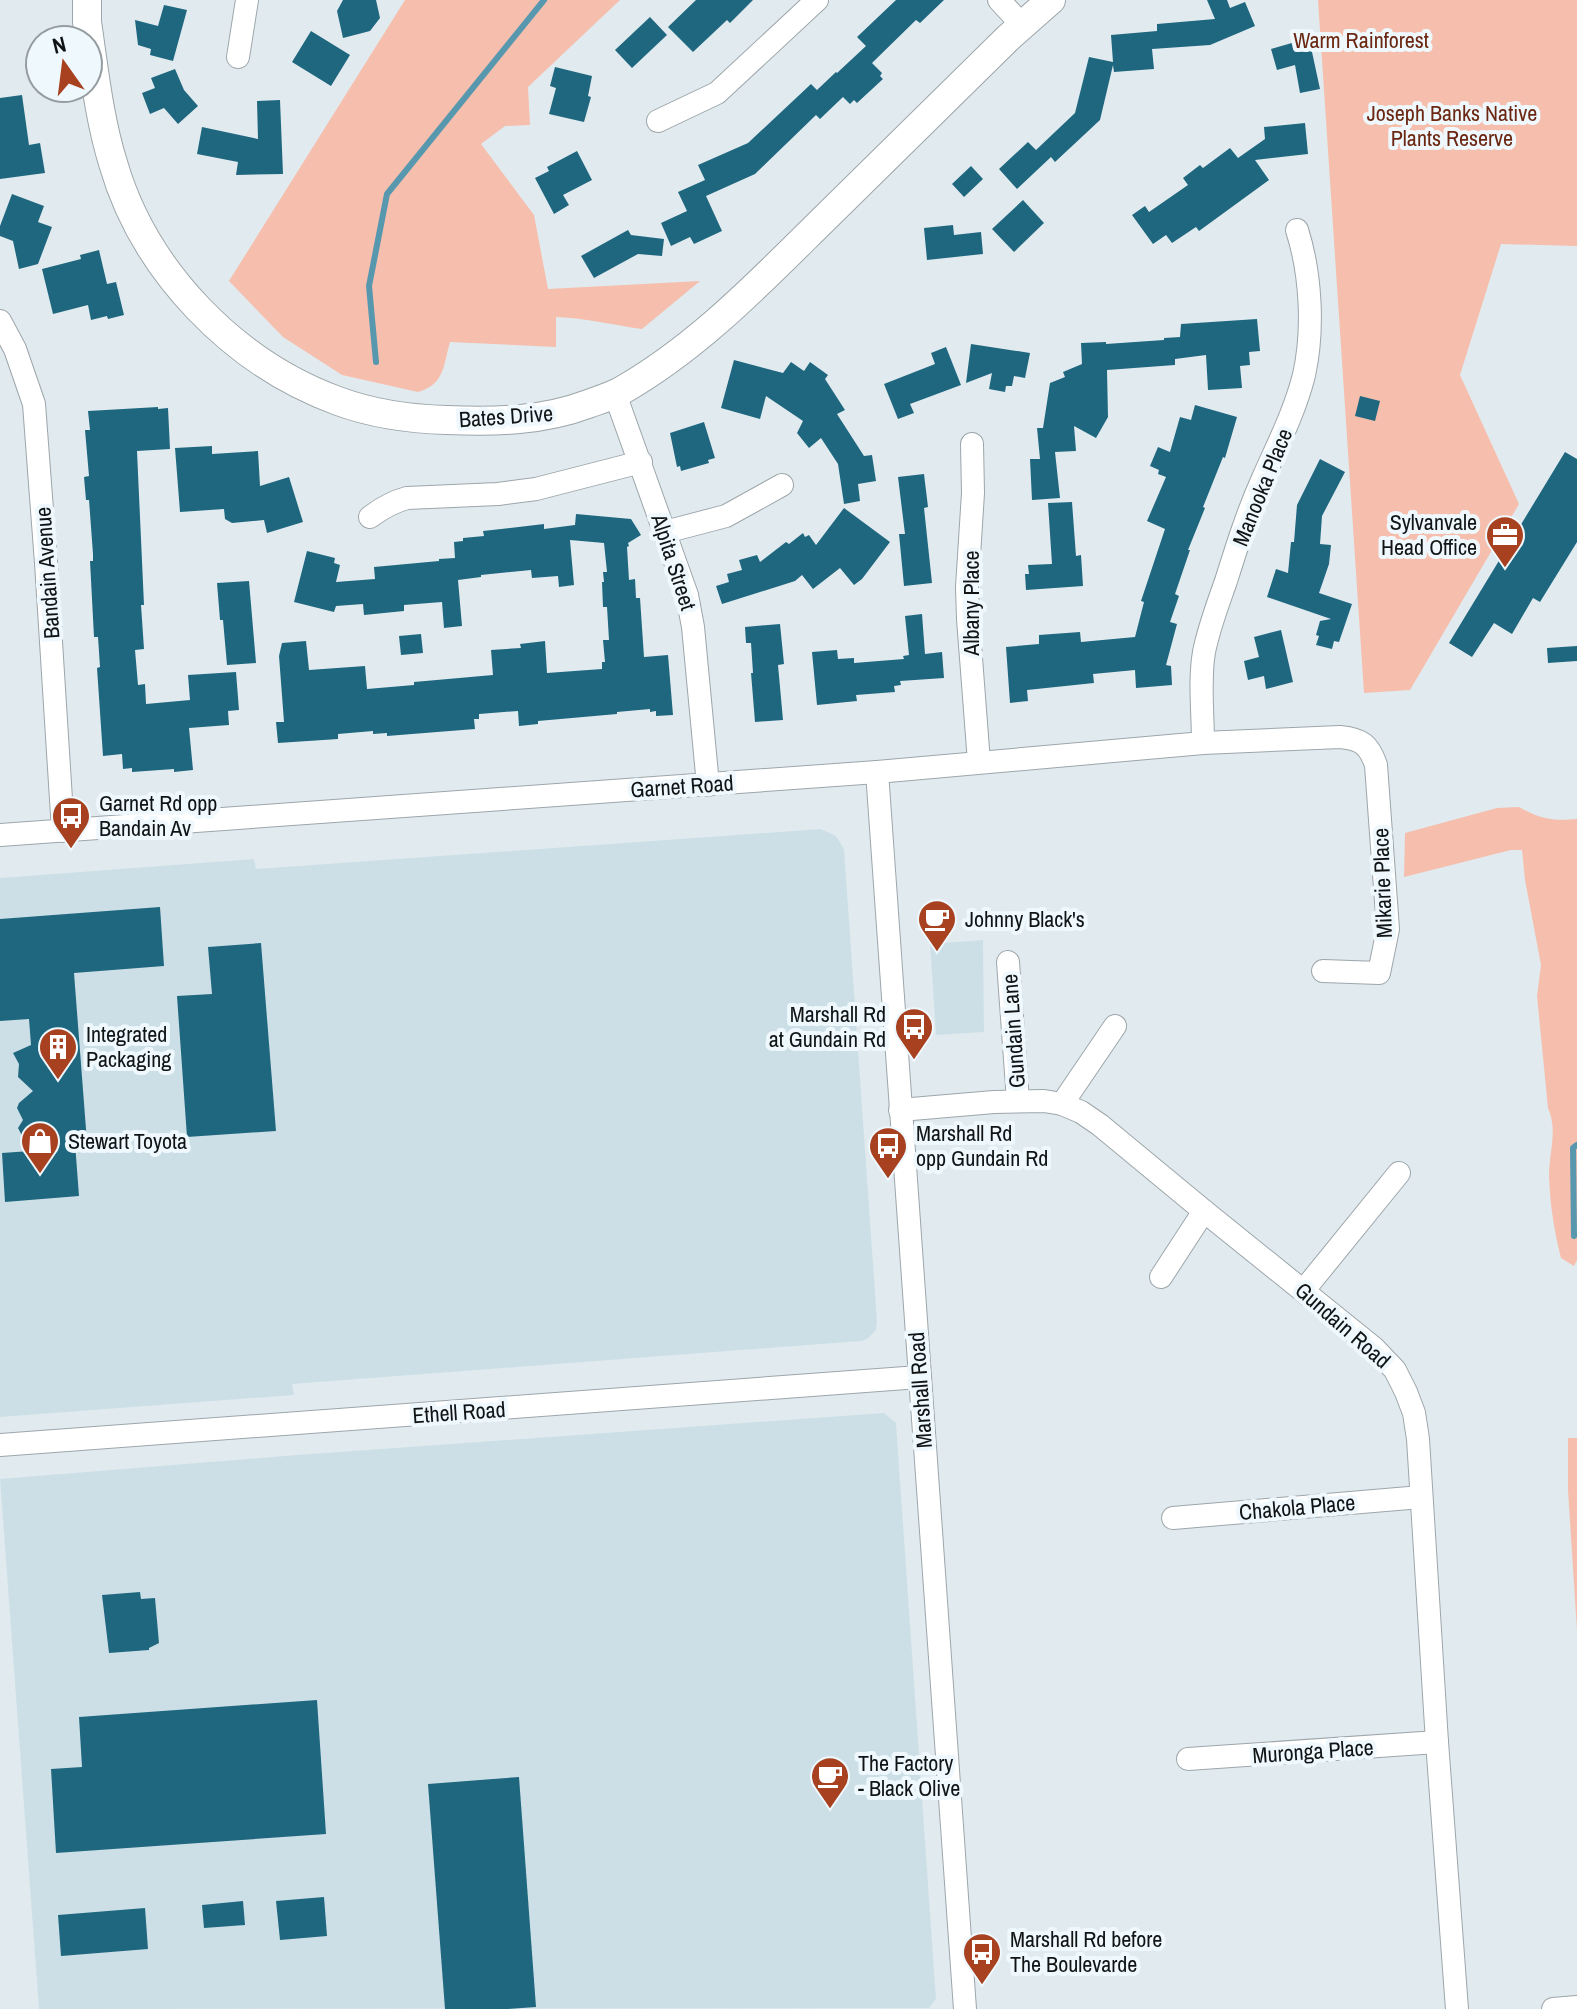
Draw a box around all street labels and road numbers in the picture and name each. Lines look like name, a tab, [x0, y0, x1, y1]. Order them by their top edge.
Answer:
street label: Bates Drive	[458, 398, 554, 434]
street label: Manooka Place	[1225, 424, 1299, 550]
street label: Bandain Avenue	[27, 506, 67, 640]
street label: Alpita Street	[644, 509, 704, 614]
street label: Albany Place	[956, 550, 986, 657]
street label: Garnet Road	[629, 767, 735, 805]
street label: Mikarie Place	[1365, 827, 1399, 939]
street label: Gundain Lane	[994, 973, 1032, 1089]
street label: Gundain Road	[1289, 1275, 1397, 1375]
street label: Marshall Road	[901, 1331, 939, 1449]
street label: Ethell Road	[411, 1394, 507, 1430]
street label: Chakola Place	[1238, 1487, 1356, 1527]
street label: Muronga Place	[1251, 1732, 1375, 1770]

